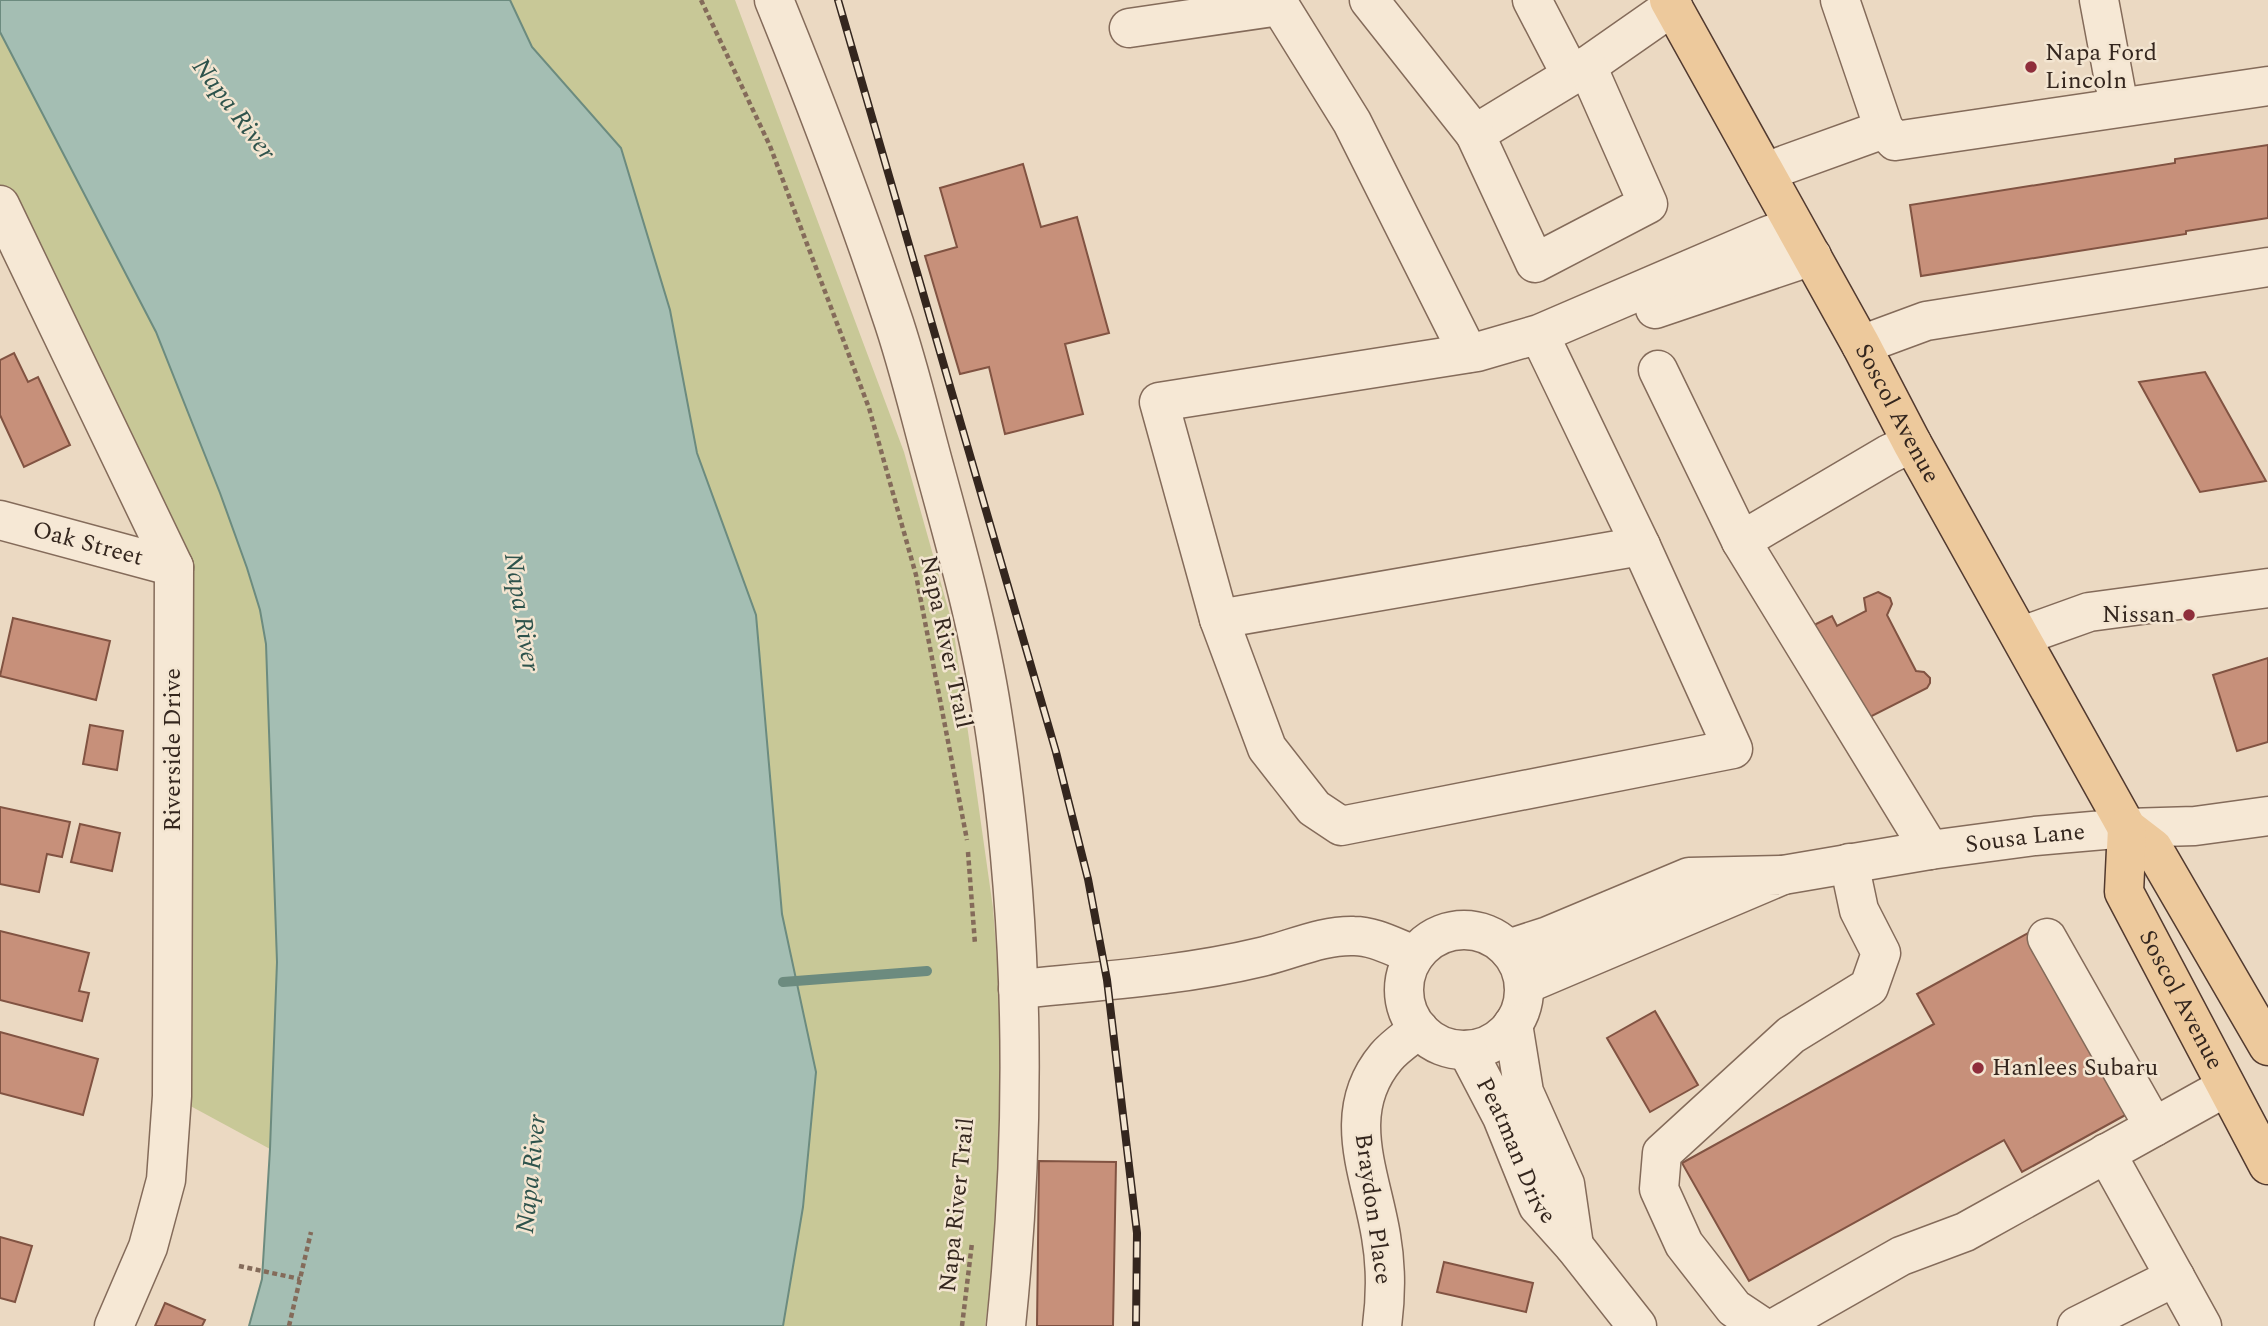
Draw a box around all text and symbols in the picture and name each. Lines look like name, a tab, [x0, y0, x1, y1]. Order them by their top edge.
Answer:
place label: Napa Ford Lincoln	[2045, 35, 2157, 99]
water label: Napa River	[182, 49, 287, 170]
marker: Napa Ford Lincoln	[2023, 59, 2039, 75]
street label: Soscol Avenue	[1845, 337, 1949, 490]
street label: Oak Street	[28, 512, 147, 576]
water label: Napa River	[493, 550, 551, 675]
street label: Napa River Trail	[910, 552, 982, 732]
place label: Nissan	[2102, 597, 2175, 633]
marker: Nissan	[2181, 607, 2197, 623]
street label: Riverside Drive	[155, 668, 191, 832]
street label: Sousa Lane	[1963, 814, 2086, 863]
street label: Soscol Avenue	[2129, 924, 2233, 1076]
place label: Hanlees Subaru	[1992, 1050, 2158, 1086]
marker: Hanlees Subaru	[1970, 1060, 1986, 1076]
street label: Peatman Drive	[1466, 1071, 1564, 1233]
water label: Napa River	[505, 1111, 557, 1236]
street label: Napa River Trail	[930, 1116, 984, 1294]
street label: Braydon Place	[1345, 1131, 1401, 1287]

